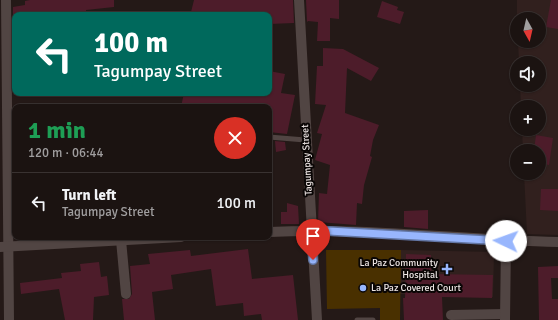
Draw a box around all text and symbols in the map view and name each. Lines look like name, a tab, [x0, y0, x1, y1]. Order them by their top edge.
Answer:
north arrow	[510, 12, 546, 48]
map controls	[510, 12, 546, 180]
text: 100 m	[94, 26, 168, 60]
icon: left	[28, 28, 80, 80]
button: sound	[510, 56, 546, 92]
text: Tagumpay Street	[94, 60, 222, 82]
button: +	[510, 100, 546, 136]
text: 1 min	[28, 115, 86, 145]
button: close	[214, 117, 256, 159]
street label: Tagumpay Street	[299, 124, 315, 196]
button: −	[510, 144, 546, 180]
text: 120 m · 06:44	[28, 145, 104, 161]
text: Turn left	[62, 186, 116, 204]
icon: left	[28, 192, 50, 214]
text: 100 m	[216, 194, 256, 212]
text: Tagumpay Street	[62, 204, 154, 220]
pin	[296, 219, 330, 260]
position arrow	[485, 220, 527, 262]
icon: arrive	[302, 225, 324, 247]
place label: La Paz Community Hospital	[360, 257, 438, 281]
marker: La Paz Community Hospital	[441, 263, 453, 275]
place label: La Paz Covered Court	[371, 282, 462, 294]
marker: La Paz Covered Court	[358, 283, 368, 293]

